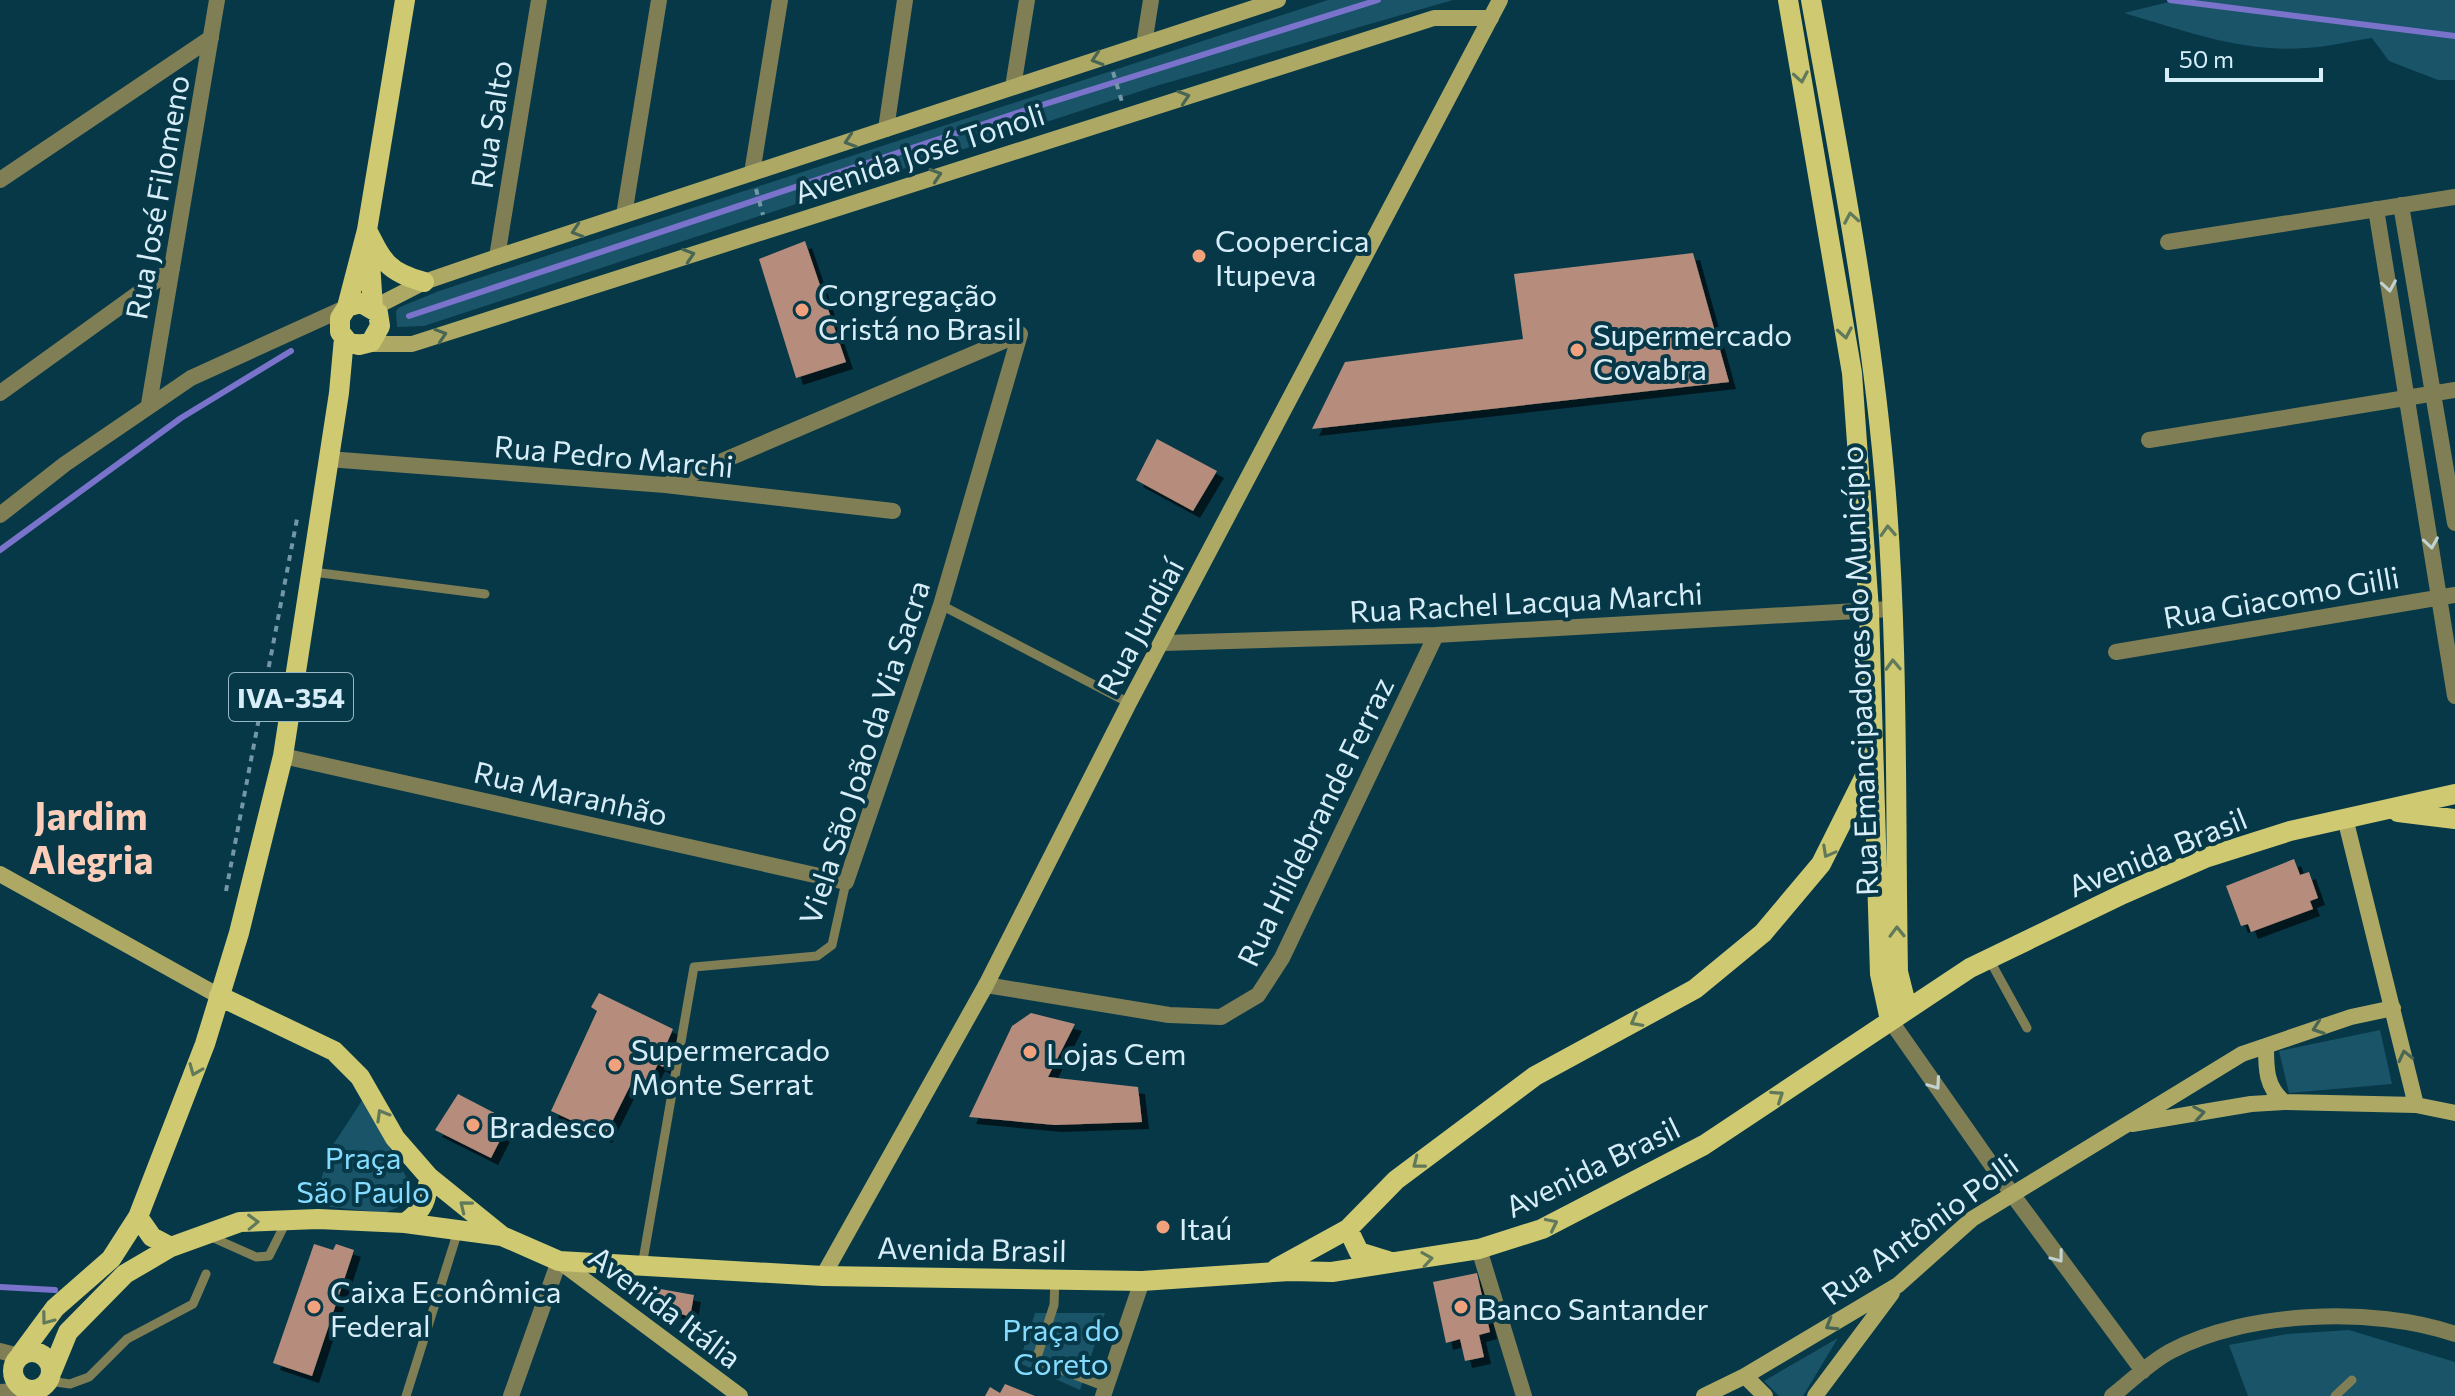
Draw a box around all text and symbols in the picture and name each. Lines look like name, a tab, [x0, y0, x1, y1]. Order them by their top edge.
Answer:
scale bar	[2167, 32, 2321, 82]
text: 50 m	[2179, 44, 2234, 73]
one-way arrow	[1091, 50, 1105, 66]
street label: Rua Salto	[462, 57, 518, 191]
one-way arrow	[1792, 70, 1809, 84]
street label: Rua José Filomeno	[116, 72, 196, 322]
one-way arrow	[1177, 90, 1191, 106]
street label: Avenida José Tonoli	[789, 94, 1049, 210]
one-way arrow	[844, 131, 858, 147]
one-way arrow	[929, 169, 943, 185]
one-way arrow	[1843, 211, 1860, 225]
one-way arrow	[571, 221, 585, 237]
place label: Coopercica Itupeva	[1215, 221, 1370, 292]
marker: Coopercica Itupeva	[1190, 247, 1208, 265]
one-way arrow	[681, 248, 695, 264]
place label: Congregação Cristá no Brasil	[818, 275, 1022, 346]
one-way arrow	[2380, 280, 2397, 293]
marker: Congregação Cristá no Brasil	[793, 301, 811, 319]
place label: Supermercado Covabra	[1593, 315, 1792, 386]
one-way arrow	[1836, 326, 1853, 340]
one-way arrow	[434, 328, 448, 344]
marker: Supermercado Covabra	[1568, 341, 1586, 359]
street label: Rua Pedro Marchi	[493, 426, 735, 484]
street label: Rua Emancipadores do Município	[1832, 445, 1884, 897]
one-way arrow	[1880, 525, 1897, 538]
one-way arrow	[2422, 536, 2439, 550]
street label: Rua Jundiaí	[1088, 550, 1191, 701]
street label: Rua Giacomo Gilli	[2160, 557, 2402, 635]
street label: Rua Rachel Lacqua Marchi	[1348, 573, 1704, 629]
street label: Viela São João da Via Sacra	[790, 575, 936, 929]
one-way arrow	[1884, 658, 1901, 671]
street label: Rua Hildebrande Ferraz	[1228, 670, 1400, 972]
road number: IVA-354	[229, 673, 353, 721]
street label: Rua Maranhão	[471, 752, 671, 832]
district label: Jardim Alegria	[29, 791, 153, 882]
street label: Avenida Brasil	[2062, 798, 2252, 904]
one-way arrow	[1822, 843, 1837, 858]
one-way arrow	[1888, 925, 1906, 938]
one-way arrow	[1629, 1012, 1644, 1027]
one-way arrow	[2312, 1019, 2326, 1035]
place label: Supermercado Monte Serrat	[631, 1030, 830, 1101]
place label: Lojas Cem	[1046, 1034, 1186, 1071]
marker: Lojas Cem	[1021, 1043, 1039, 1061]
one-way arrow	[2397, 1050, 2414, 1063]
marker: Supermercado Monte Serrat	[606, 1056, 624, 1074]
one-way arrow	[188, 1062, 205, 1076]
one-way arrow	[1925, 1075, 1940, 1089]
one-way arrow	[1770, 1091, 1784, 1106]
one-way arrow	[2193, 1105, 2206, 1122]
place label: Bradesco	[489, 1107, 615, 1144]
street label: Avenida Brasil	[1499, 1108, 1685, 1224]
one-way arrow	[376, 1109, 392, 1124]
marker: Bradesco	[464, 1116, 482, 1134]
park label: Praça São Paulo	[296, 1138, 430, 1209]
street label: Rua Antônio Polli	[1814, 1144, 2024, 1312]
one-way arrow	[1412, 1153, 1427, 1167]
one-way arrow	[459, 1202, 474, 1216]
place label: Itaú	[1179, 1209, 1232, 1246]
one-way arrow	[247, 1213, 260, 1230]
marker: Itaú	[1154, 1218, 1172, 1236]
one-way arrow	[1544, 1218, 1559, 1233]
street label: Avenida Brasil	[877, 1228, 1067, 1268]
street label: Avenida Itália	[583, 1237, 749, 1375]
one-way arrow	[2049, 1248, 2063, 1262]
one-way arrow	[1420, 1251, 1434, 1268]
place label: Caixa Econômica Federal	[330, 1272, 561, 1343]
place label: Banco Santander	[1477, 1289, 1709, 1326]
marker: Caixa Econômica Federal	[305, 1298, 323, 1316]
marker: Banco Santander	[1452, 1298, 1470, 1316]
one-way arrow	[42, 1310, 57, 1325]
park label: Praça do Coreto	[1002, 1310, 1120, 1381]
one-way arrow	[1825, 1316, 1840, 1331]

